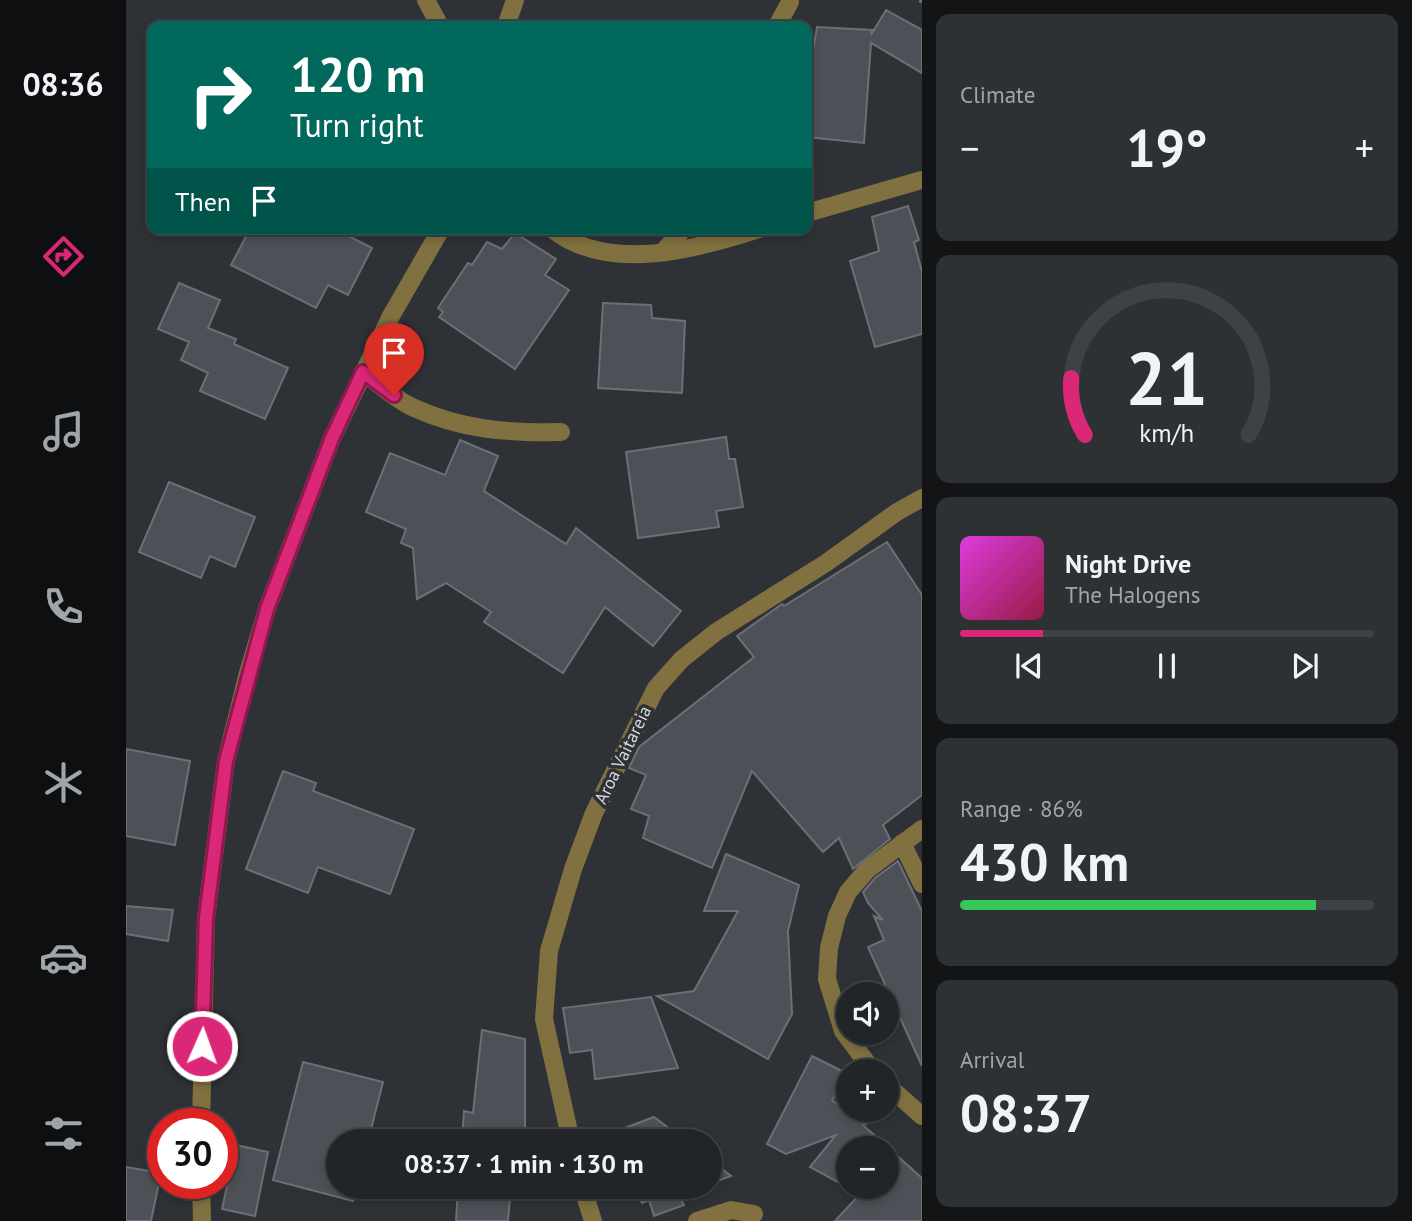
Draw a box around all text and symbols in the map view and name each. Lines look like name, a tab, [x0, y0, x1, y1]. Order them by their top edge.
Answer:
text: 120 m	[290, 42, 425, 106]
icon: right	[175, 49, 266, 140]
text: 08:36	[22, 63, 104, 105]
text: Climate	[960, 80, 1035, 109]
text: Turn right	[290, 104, 424, 146]
text: 19°	[1126, 114, 1208, 181]
text: −	[960, 123, 979, 172]
text: +	[1355, 123, 1374, 172]
icon: arrive	[245, 182, 283, 220]
text: Then	[175, 185, 231, 218]
icon: directions	[39, 232, 88, 281]
pin	[364, 323, 424, 395]
text: 21	[1126, 332, 1208, 426]
icon: arrive	[375, 334, 413, 372]
icon: music	[39, 407, 88, 456]
text: km/h	[1140, 417, 1194, 449]
text: Night Drive	[1065, 547, 1191, 580]
text: The Halogens	[1065, 580, 1200, 609]
icon: phone	[39, 582, 88, 631]
icon: previous	[1010, 647, 1048, 685]
icon: pause	[1148, 647, 1186, 685]
icon: next	[1286, 647, 1324, 685]
street label: Aroa Vaitareia	[589, 702, 656, 808]
icon: climate	[39, 758, 88, 807]
text: Range · 86%	[960, 794, 1083, 823]
text: 430 km	[960, 828, 1129, 895]
icon: car	[39, 933, 88, 982]
map controls	[836, 982, 899, 1199]
button: sound	[836, 982, 899, 1045]
position arrow	[165, 1009, 239, 1083]
text: Arrival	[960, 1045, 1024, 1074]
button: +	[836, 1059, 899, 1122]
text: 08:37	[960, 1079, 1092, 1146]
speed limit sign: 30	[147, 1108, 238, 1199]
icon: filters	[39, 1109, 88, 1158]
button: −	[836, 1136, 899, 1199]
text: 08:37 · 1 min · 130 m	[404, 1147, 644, 1180]

